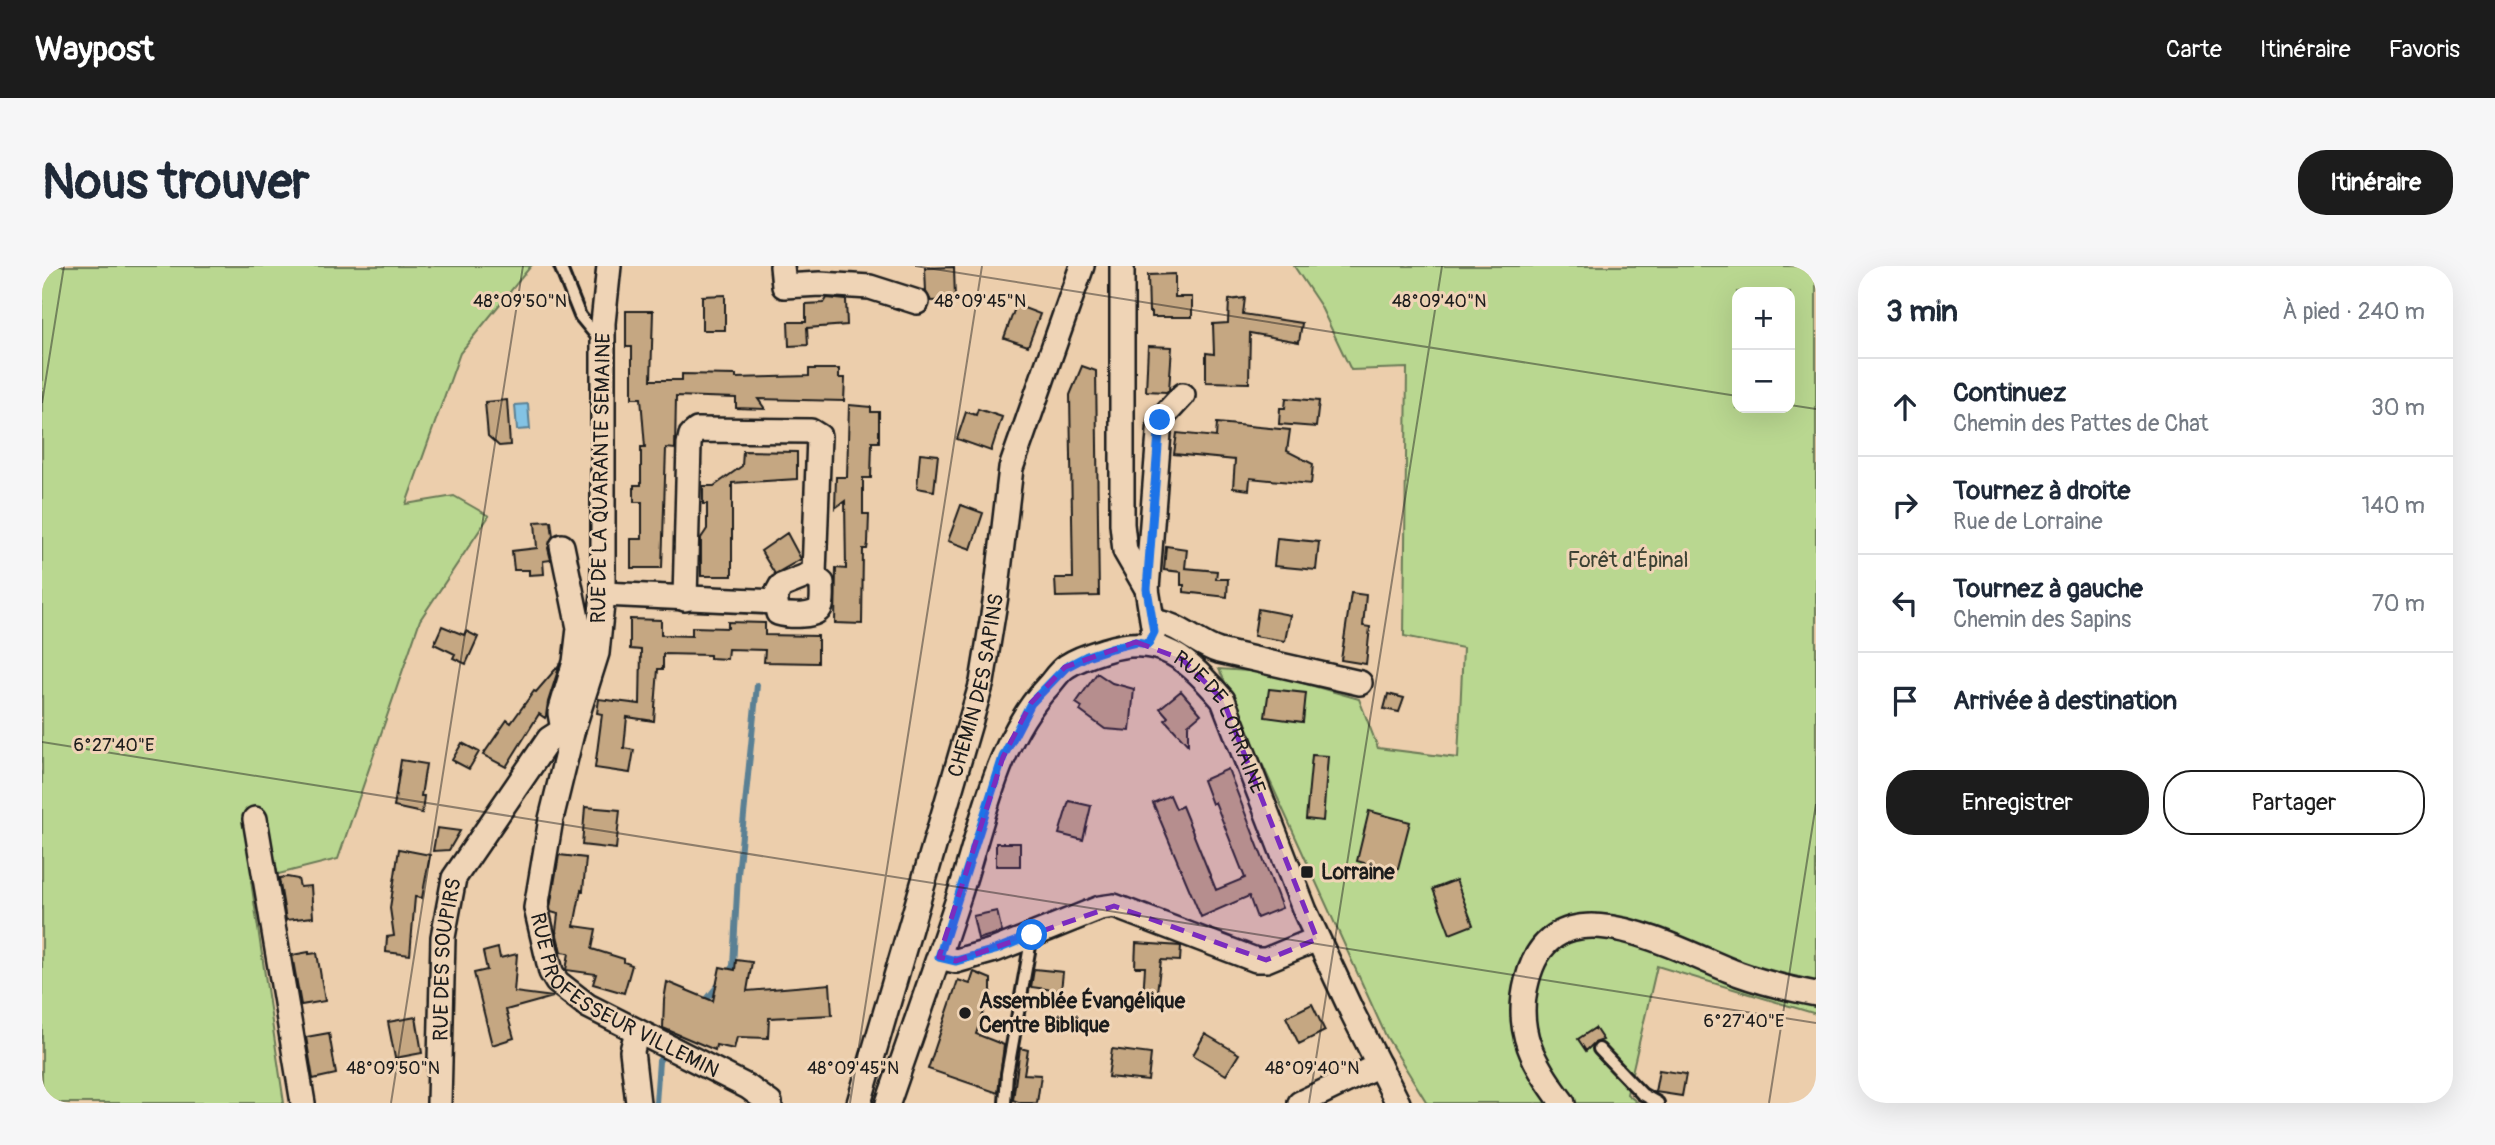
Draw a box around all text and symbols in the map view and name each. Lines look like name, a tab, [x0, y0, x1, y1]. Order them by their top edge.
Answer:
text: Waypost	[35, 29, 154, 70]
text: Carte	[2166, 35, 2222, 64]
text: Itinéraire	[2260, 35, 2351, 64]
text: Favoris	[2389, 35, 2460, 64]
button: Itinéraire	[2298, 150, 2453, 215]
text: Nous trouver	[42, 152, 310, 213]
map controls	[1732, 287, 1795, 413]
button: +	[1732, 287, 1795, 350]
text: 48°09'50"N	[473, 290, 567, 313]
text: 48°09'45"N	[934, 290, 1026, 313]
text: 48°09'40"N	[1392, 290, 1486, 313]
text: 3 min	[1886, 293, 1958, 330]
text: À pied · 240 m	[2282, 297, 2425, 326]
street label: RUE DE LA QUARANTE SEMAINE	[585, 332, 617, 624]
button: −	[1732, 350, 1795, 413]
text: Continuez	[1953, 377, 2066, 409]
icon: ahead	[1886, 388, 1924, 426]
text: 30 m	[2371, 393, 2425, 422]
route end	[1144, 404, 1175, 435]
text: Chemin des Pattes de Chat	[1953, 409, 2209, 438]
text: Tournez à droite	[1953, 475, 2130, 507]
icon: right	[1886, 486, 1924, 524]
text: 140 m	[2362, 491, 2425, 520]
text: Rue de Lorraine	[1953, 507, 2103, 536]
park label: Forêt d'Épinal	[1568, 547, 1688, 574]
text: Tournez à gauche	[1953, 573, 2143, 605]
icon: left	[1886, 584, 1924, 622]
text: 70 m	[2372, 589, 2425, 618]
street label: CHEMIN DES SAPINS	[941, 592, 1010, 780]
text: Chemin des Sapins	[1953, 605, 2131, 634]
street label: RUE DE LORRAINE	[1168, 644, 1272, 798]
icon: arrive	[1886, 682, 1924, 720]
text: Arrivée à destination	[1953, 685, 2177, 717]
text: 6°27'40"E	[74, 734, 154, 757]
button: Enregistrer	[1886, 770, 2149, 835]
button: Partager	[2163, 770, 2425, 835]
place label: Lorraine	[1321, 859, 1395, 886]
marker: Lorraine	[1299, 864, 1315, 880]
street label: RUE DES SOUPIRS	[427, 876, 467, 1041]
street label: RUE PROFESSEUR VILLEMIN	[524, 910, 724, 1084]
route start	[1016, 919, 1047, 950]
place label: Assemblée Évangélique Centre Biblique	[979, 987, 1186, 1039]
marker: Assemblée Évangélique Centre Biblique	[957, 1005, 973, 1021]
text: 6°27'40"E	[1704, 1010, 1784, 1033]
text: 48°09'50"N	[346, 1057, 440, 1080]
text: 48°09'45"N	[807, 1057, 899, 1080]
text: 48°09'40"N	[1265, 1057, 1359, 1080]

